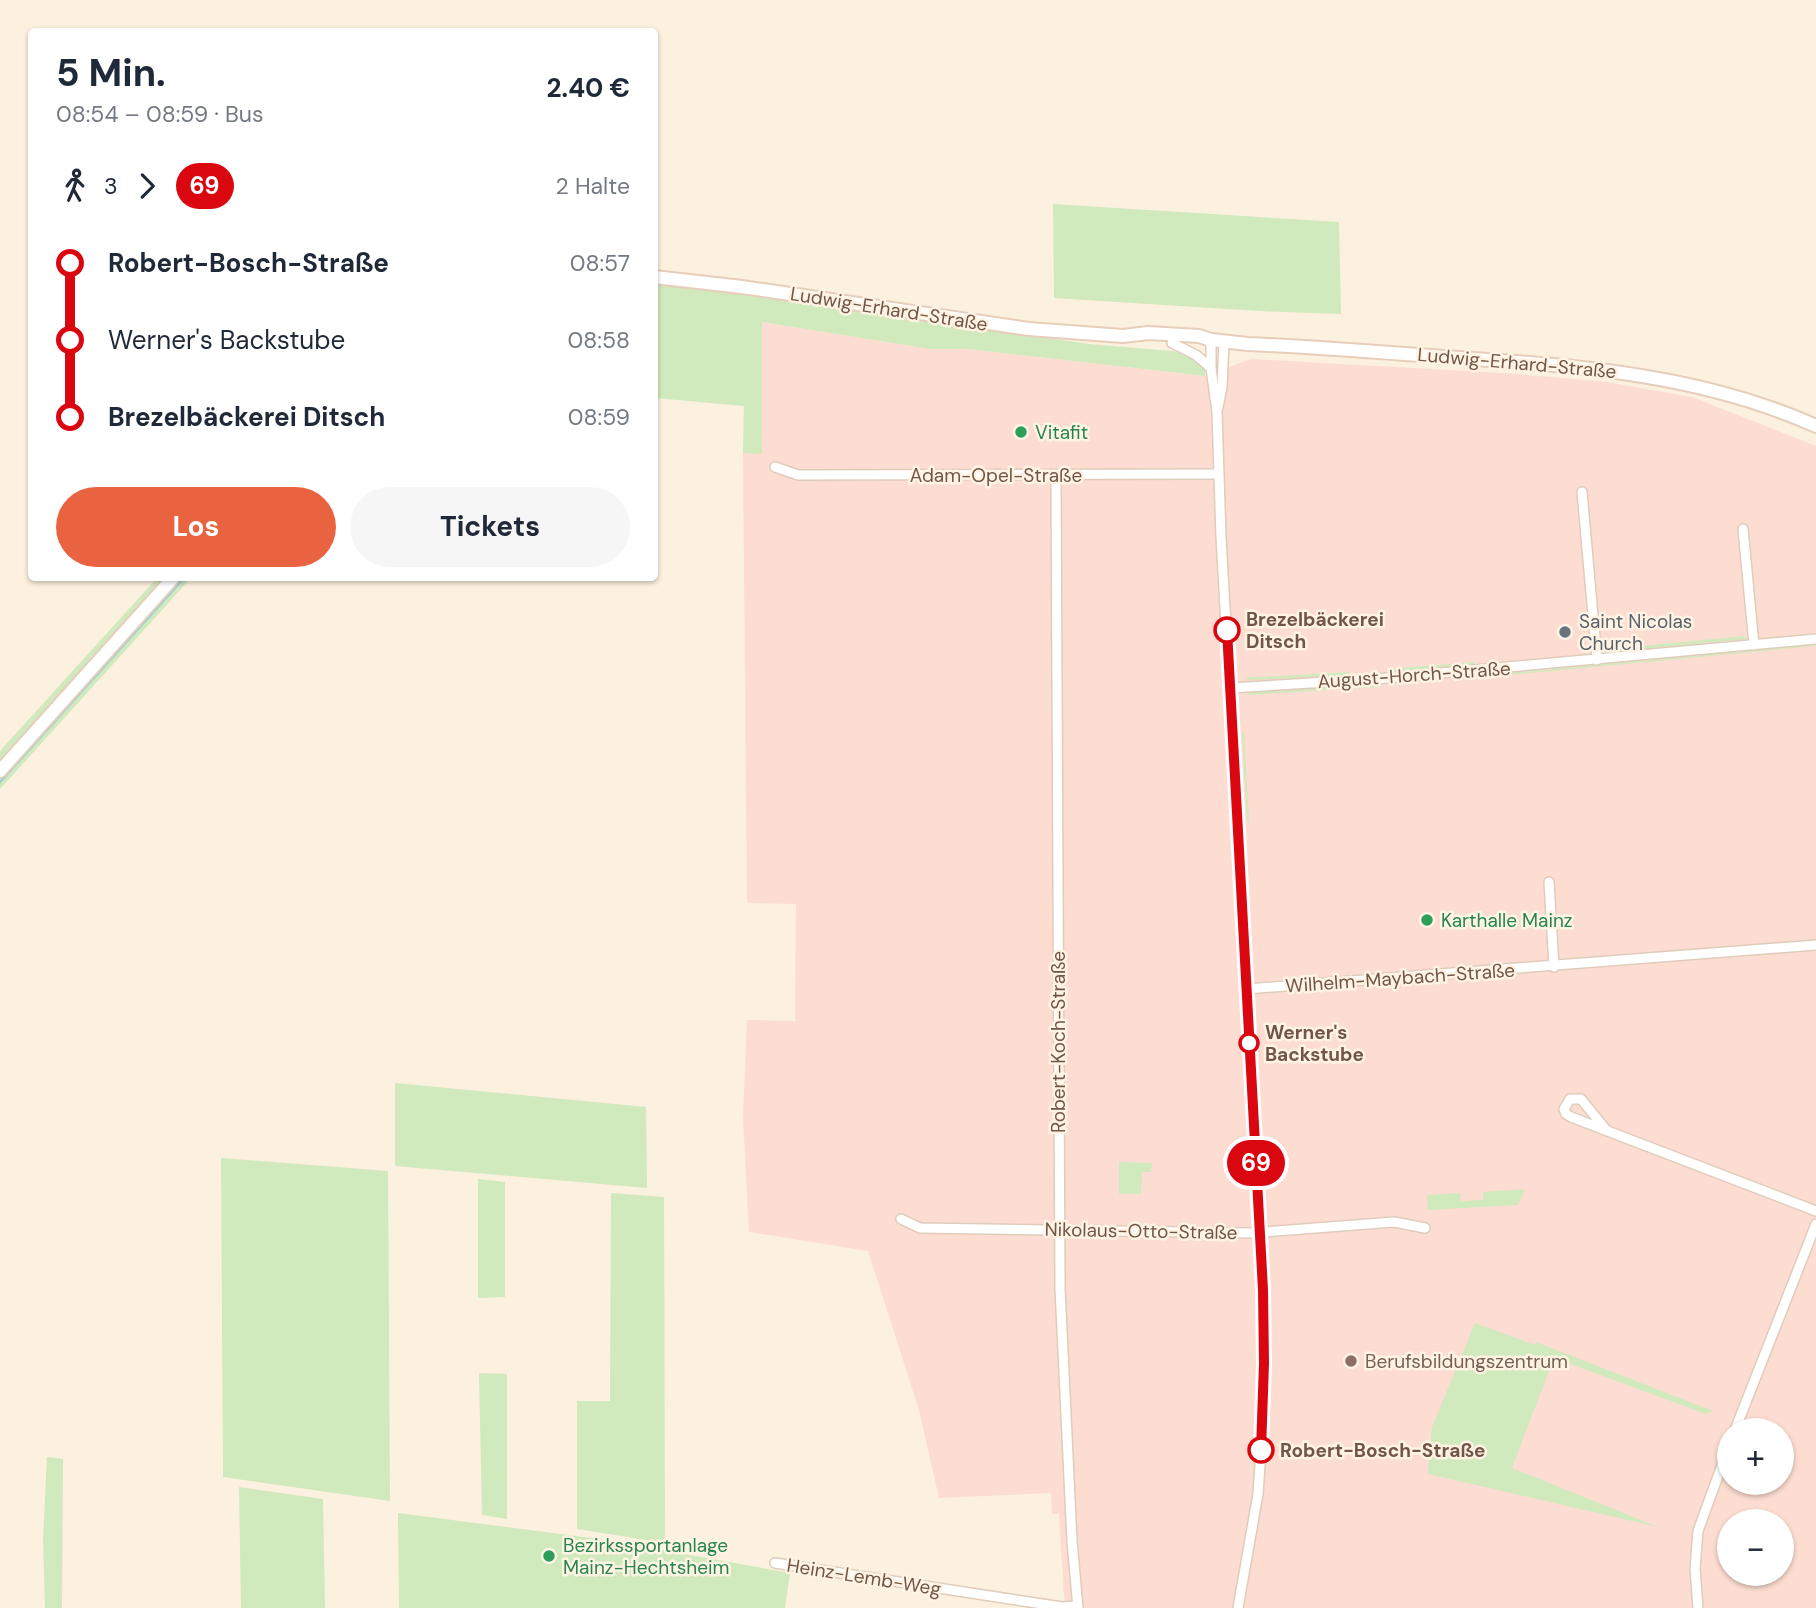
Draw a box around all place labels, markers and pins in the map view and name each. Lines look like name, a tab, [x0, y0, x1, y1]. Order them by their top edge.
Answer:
place label: Vitafit	[1035, 420, 1088, 445]
marker: Vitafit	[1013, 424, 1029, 440]
place label: Brezelbäckerei Ditsch	[1246, 607, 1384, 654]
place label: Saint Nicolas Church	[1579, 609, 1692, 656]
marker: Brezelbäckerei Ditsch	[1214, 617, 1240, 643]
marker: Saint Nicolas Church	[1557, 624, 1573, 640]
place label: Karthalle Mainz	[1441, 908, 1573, 933]
marker: Karthalle Mainz	[1419, 912, 1435, 928]
place label: Werner's Backstube	[1265, 1020, 1364, 1067]
marker: Werner's Backstube	[1239, 1033, 1259, 1053]
place label: Berufsbildungszentrum	[1365, 1349, 1568, 1374]
marker: Berufsbildungszentrum	[1343, 1353, 1359, 1369]
marker: Robert-Bosch-Straße	[1248, 1437, 1274, 1463]
place label: Robert-Bosch-Straße	[1280, 1438, 1485, 1463]
place label: Bezirkssportanlage Mainz-Hechtsheim	[563, 1533, 729, 1580]
marker: Bezirkssportanlage Mainz-Hechtsheim	[541, 1548, 557, 1564]

